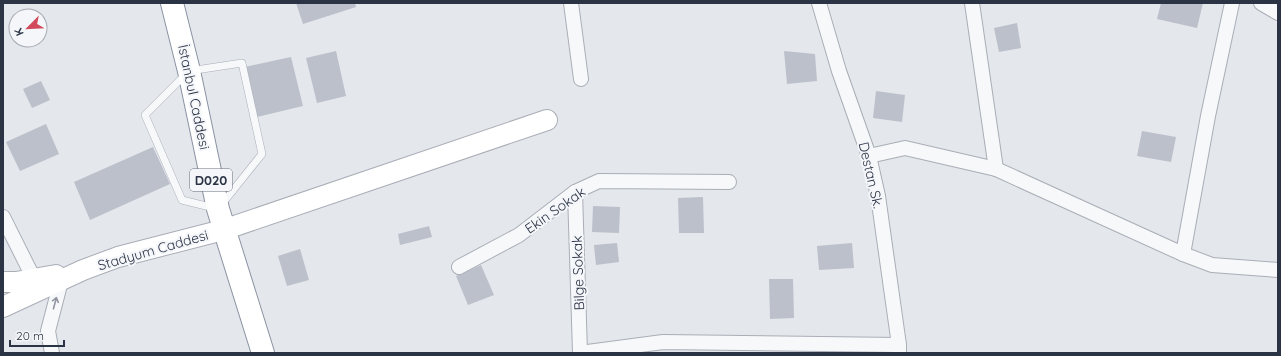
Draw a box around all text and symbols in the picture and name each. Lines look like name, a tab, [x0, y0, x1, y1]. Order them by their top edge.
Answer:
north arrow	[8, 8, 48, 48]
text: K	[11, 26, 27, 38]
street label: İstanbul Caddesi	[174, 43, 214, 151]
street label: Destan Sk.	[855, 140, 887, 210]
road number: D020	[190, 169, 232, 191]
street label: Ekin Sokak	[521, 183, 589, 237]
street label: Stadyum Caddesi	[96, 226, 210, 274]
street label: Bilge Sokak	[568, 235, 588, 311]
one-way arrow	[52, 297, 59, 310]
scale bar	[10, 322, 64, 348]
text: 20 m	[16, 328, 44, 343]

